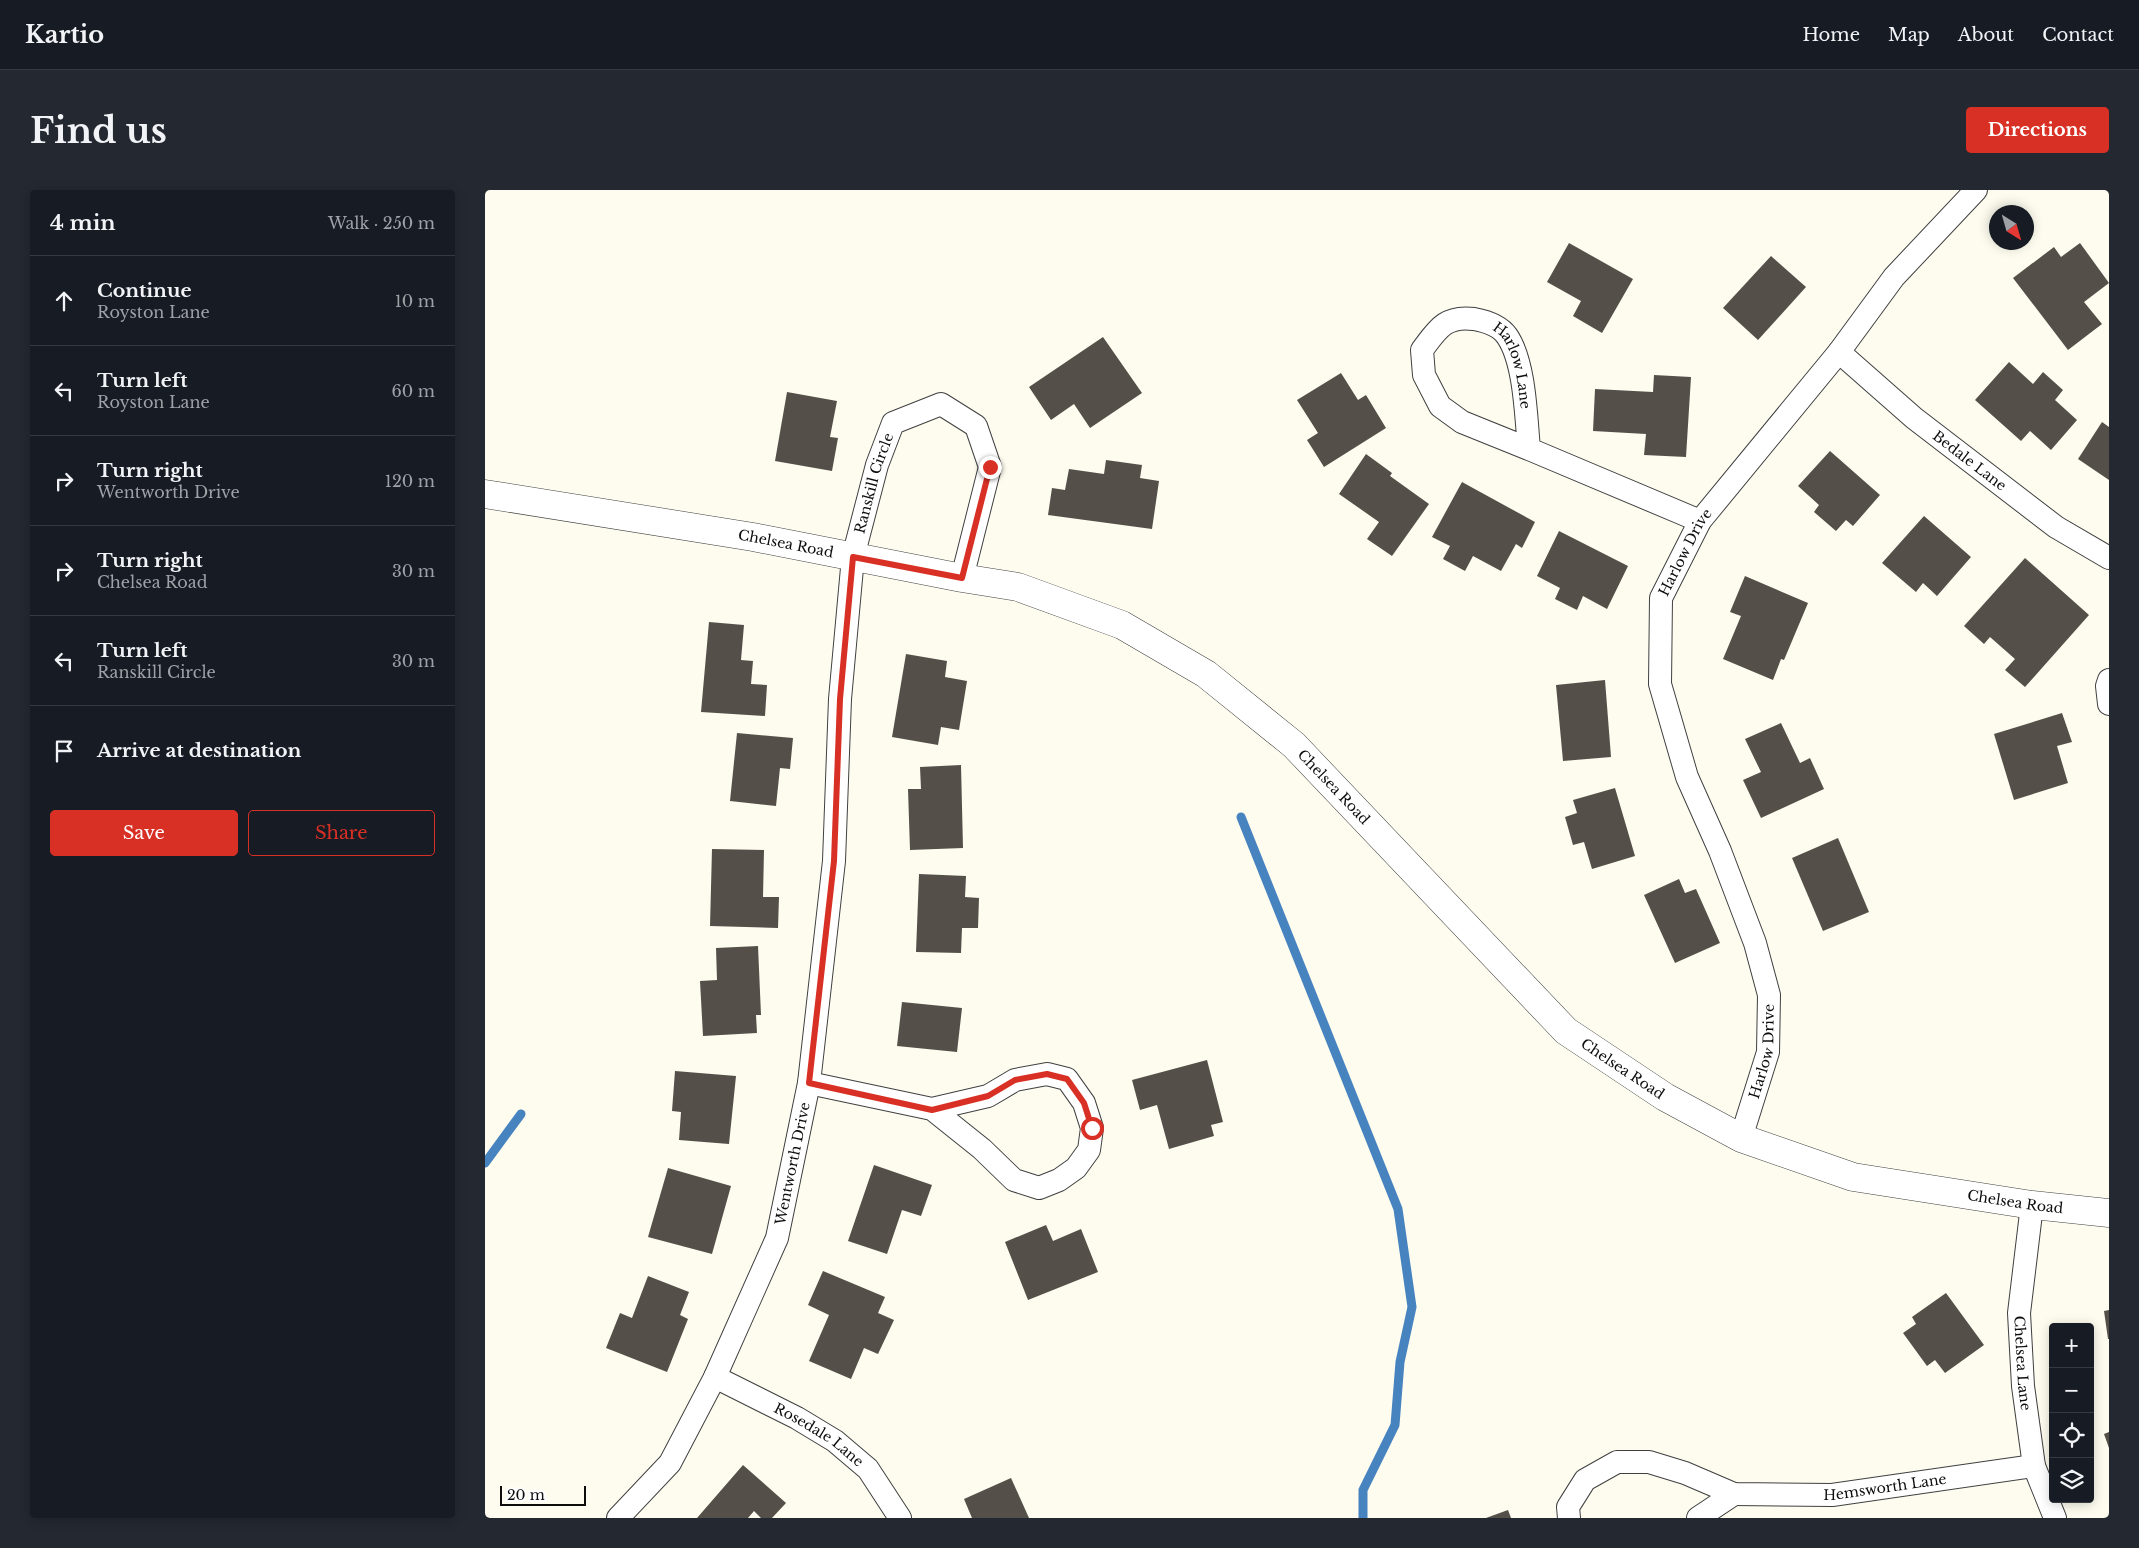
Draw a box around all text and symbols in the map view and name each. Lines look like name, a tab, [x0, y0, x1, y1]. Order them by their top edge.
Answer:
text: Kartio	[25, 20, 104, 49]
text: Home	[1802, 24, 1860, 46]
text: Map	[1888, 24, 1930, 46]
text: About	[1958, 24, 2014, 46]
text: Contact	[2042, 24, 2114, 46]
button: Directions	[1966, 107, 2109, 153]
text: Find us	[30, 109, 167, 152]
north arrow	[1989, 205, 2034, 250]
text: 4 min	[50, 210, 116, 236]
text: Walk · 250 m	[328, 213, 435, 233]
text: Continue	[97, 279, 192, 302]
icon: ahead	[50, 287, 78, 315]
text: 10 m	[395, 291, 435, 311]
text: Royston Lane	[97, 302, 210, 322]
street label: Harlow Lane	[1489, 318, 1535, 410]
text: Turn left	[97, 369, 188, 392]
icon: left	[50, 377, 78, 405]
text: 60 m	[392, 381, 435, 401]
text: Royston Lane	[97, 392, 210, 412]
street label: Bedale Lane	[1929, 427, 2010, 495]
street label: Ranskill Circle	[851, 430, 897, 535]
route end	[979, 456, 1002, 479]
text: Turn right	[97, 459, 203, 482]
icon: right	[50, 467, 78, 495]
text: 120 m	[385, 471, 435, 491]
text: Wentworth Drive	[97, 482, 240, 502]
street label: Harlow Drive	[1655, 505, 1716, 599]
street label: Chelsea Road	[737, 526, 836, 562]
text: Turn right	[97, 549, 203, 572]
icon: right	[50, 557, 78, 585]
text: 30 m	[392, 561, 435, 581]
text: Chelsea Road	[97, 572, 208, 592]
text: Turn left	[97, 639, 188, 662]
icon: left	[50, 647, 78, 675]
text: 30 m	[392, 651, 435, 671]
text: Ranskill Circle	[97, 662, 216, 682]
icon: arrive	[50, 737, 78, 765]
text: Arrive at destination	[97, 739, 301, 762]
street label: Chelsea Road	[1294, 746, 1374, 829]
button: Save	[50, 810, 238, 856]
button: Share	[248, 810, 435, 856]
street label: Harlow Drive	[1745, 1004, 1778, 1101]
street label: Chelsea Road	[1577, 1034, 1668, 1103]
street label: Wentworth Drive	[771, 1101, 814, 1228]
route start	[1081, 1117, 1104, 1140]
street label: Chelsea Road	[1966, 1186, 2065, 1217]
street label: Chelsea Lane	[2010, 1315, 2035, 1412]
map controls	[2049, 1323, 2094, 1503]
button: +	[2049, 1323, 2094, 1368]
button: −	[2049, 1368, 2094, 1413]
street label: Rosedale Lane	[771, 1399, 867, 1470]
button: locate	[2049, 1413, 2094, 1458]
button: layers	[2049, 1458, 2094, 1503]
street label: Hemsworth Lane	[1823, 1470, 1948, 1504]
scale bar	[500, 1483, 586, 1506]
text: 20 m	[507, 1486, 545, 1504]

